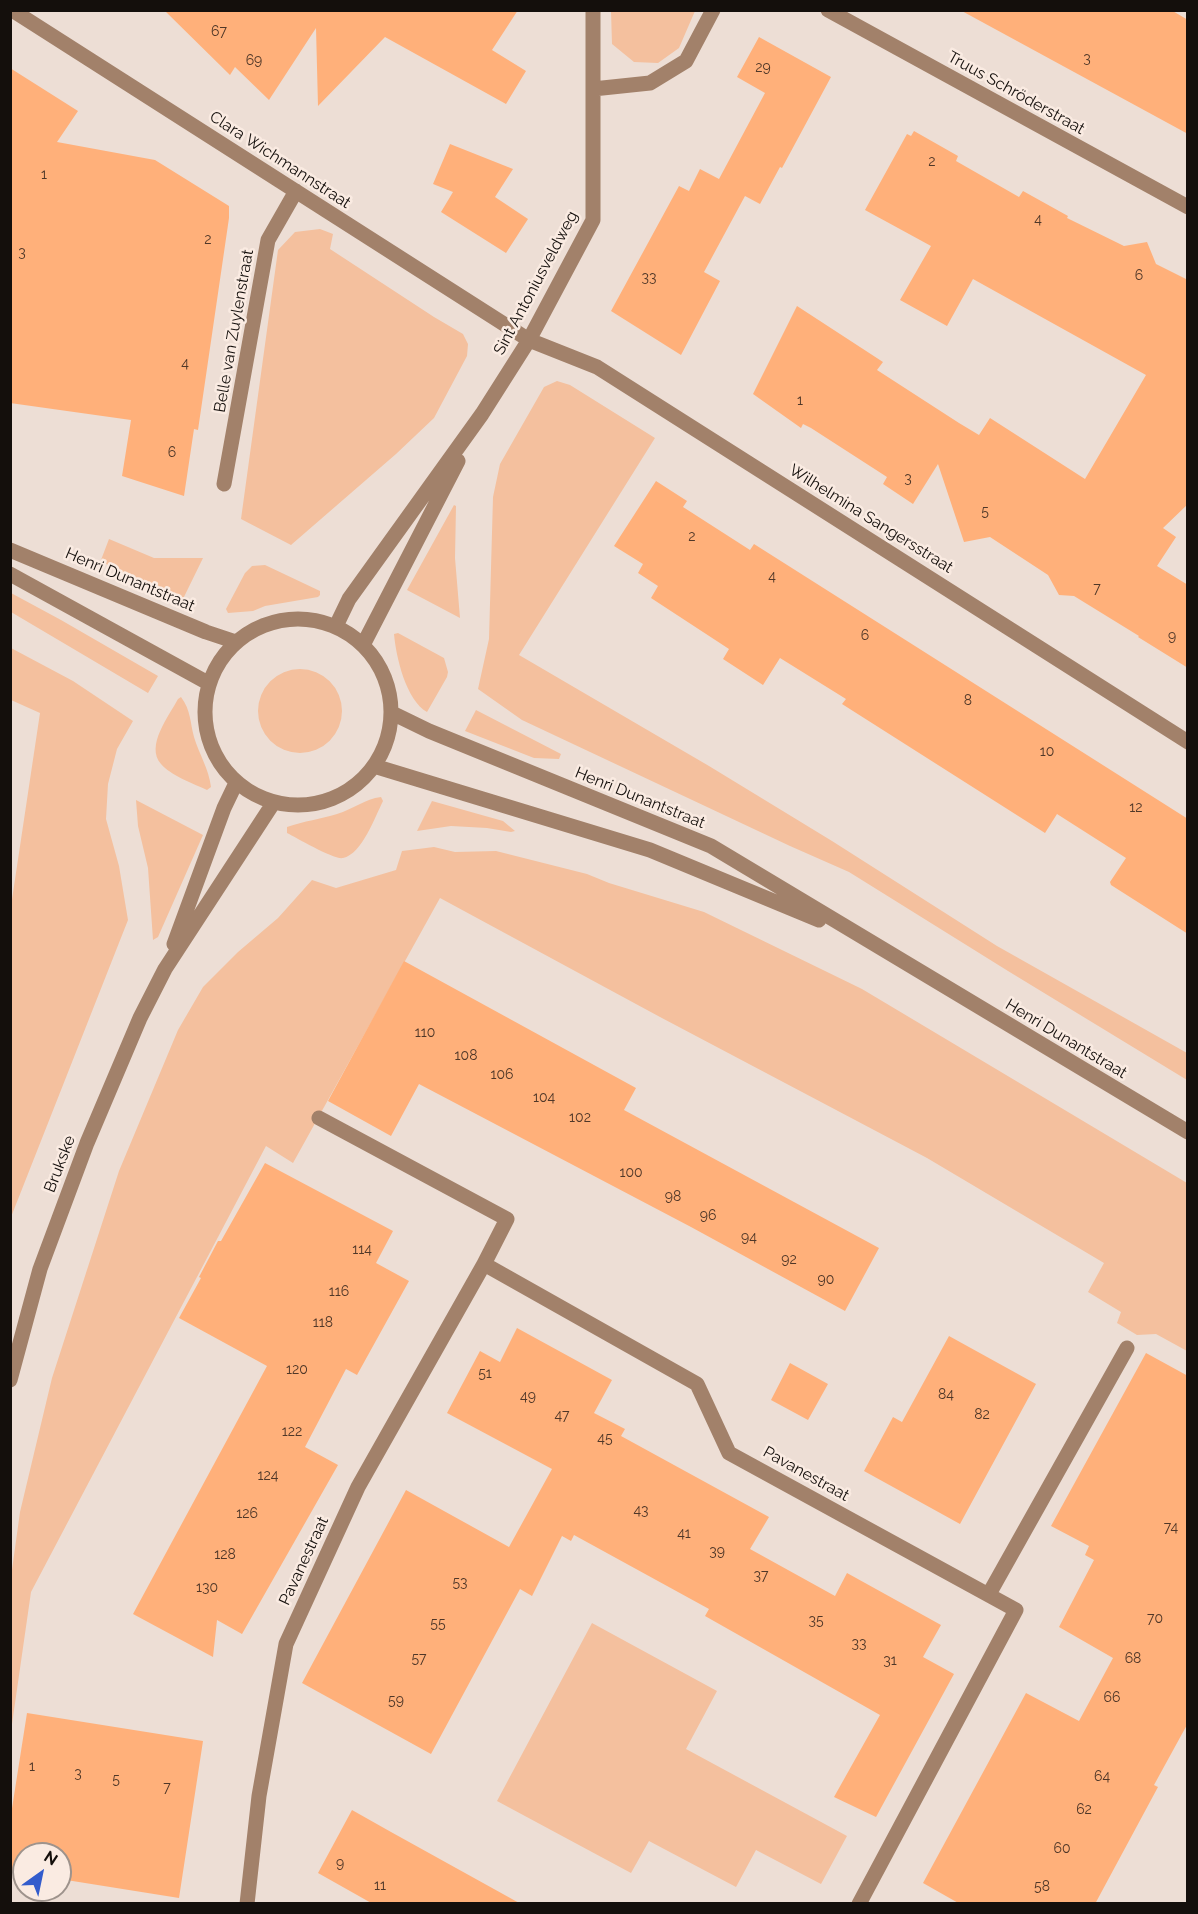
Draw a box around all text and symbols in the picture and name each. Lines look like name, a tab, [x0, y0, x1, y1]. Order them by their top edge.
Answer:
house number: 67	[211, 24, 227, 40]
street label: Truus Schröderstraat	[944, 47, 1088, 139]
house number: 3	[1083, 51, 1091, 67]
house number: 69	[246, 53, 262, 69]
house number: 29	[755, 60, 771, 76]
street label: Clara Wichmannstraat	[206, 107, 354, 213]
house number: 2	[928, 154, 936, 170]
house number: 1	[41, 167, 47, 183]
street label: Sint Antoniusveldweg	[490, 208, 582, 358]
house number: 4	[1034, 212, 1042, 228]
house number: 2	[204, 232, 212, 248]
house number: 3	[18, 245, 26, 261]
street label: Belle van Zuylenstraat	[210, 248, 258, 414]
house number: 6	[1135, 268, 1143, 284]
house number: 33	[642, 270, 656, 286]
house number: 4	[181, 356, 189, 372]
house number: 1	[797, 393, 803, 409]
house number: 6	[168, 445, 176, 461]
street label: Wilhelmina Sangersstraat	[785, 461, 957, 577]
house number: 3	[904, 471, 912, 487]
house number: 5	[981, 504, 989, 520]
house number: 2	[688, 529, 696, 545]
street label: Henri Dunantstraat	[62, 544, 198, 616]
house number: 4	[768, 569, 776, 585]
house number: 7	[1093, 581, 1101, 597]
house number: 6	[861, 628, 869, 644]
house number: 9	[1168, 629, 1176, 645]
house number: 8	[964, 693, 972, 709]
house number: 10	[1040, 744, 1054, 760]
street label: Henri Dunantstraat	[572, 763, 708, 833]
house number: 12	[1129, 800, 1143, 816]
street label: Henri Dunantstraat	[1002, 995, 1130, 1083]
house number: 110	[415, 1025, 435, 1041]
house number: 108	[455, 1048, 477, 1064]
house number: 106	[490, 1067, 514, 1083]
house number: 104	[533, 1090, 555, 1106]
house number: 102	[569, 1110, 591, 1126]
street label: Brukske	[40, 1133, 80, 1195]
house number: 100	[619, 1165, 643, 1181]
house number: 98	[665, 1189, 681, 1205]
house number: 96	[700, 1208, 716, 1224]
house number: 94	[741, 1230, 757, 1246]
house number: 114	[352, 1242, 372, 1258]
house number: 92	[781, 1252, 797, 1268]
house number: 90	[818, 1272, 834, 1288]
house number: 116	[329, 1284, 349, 1300]
house number: 118	[313, 1315, 333, 1331]
house number: 120	[286, 1362, 308, 1378]
house number: 51	[478, 1366, 492, 1382]
house number: 84	[938, 1387, 954, 1403]
house number: 49	[520, 1389, 536, 1405]
house number: 82	[974, 1407, 990, 1423]
house number: 47	[554, 1408, 570, 1424]
house number: 122	[282, 1424, 302, 1440]
house number: 45	[597, 1431, 613, 1447]
street label: Pavanestraat	[760, 1442, 852, 1506]
house number: 124	[258, 1468, 278, 1484]
house number: 43	[633, 1503, 649, 1519]
house number: 126	[236, 1506, 258, 1522]
street label: Pavanestraat	[275, 1514, 333, 1608]
house number: 74	[1164, 1520, 1178, 1536]
house number: 41	[677, 1526, 691, 1542]
house number: 39	[709, 1544, 725, 1560]
house number: 128	[214, 1547, 236, 1563]
house number: 37	[754, 1568, 768, 1584]
house number: 53	[452, 1575, 468, 1591]
house number: 130	[196, 1580, 218, 1596]
house number: 70	[1147, 1611, 1163, 1627]
house number: 35	[808, 1613, 824, 1629]
house number: 55	[430, 1616, 446, 1632]
house number: 33	[852, 1636, 866, 1652]
house number: 57	[411, 1651, 427, 1667]
house number: 68	[1125, 1651, 1141, 1667]
house number: 31	[883, 1653, 897, 1669]
house number: 66	[1104, 1690, 1120, 1706]
house number: 59	[388, 1693, 404, 1709]
house number: 1	[29, 1759, 35, 1775]
house number: 3	[74, 1766, 82, 1782]
house number: 64	[1094, 1769, 1110, 1785]
house number: 5	[112, 1772, 120, 1788]
house number: 7	[163, 1780, 171, 1796]
house number: 62	[1076, 1802, 1092, 1818]
house number: 60	[1053, 1841, 1071, 1857]
north arrow	[12, 1842, 72, 1902]
text: N	[41, 1847, 61, 1869]
house number: 9	[336, 1856, 344, 1872]
house number: 11	[374, 1878, 386, 1894]
house number: 58	[1034, 1879, 1050, 1895]

